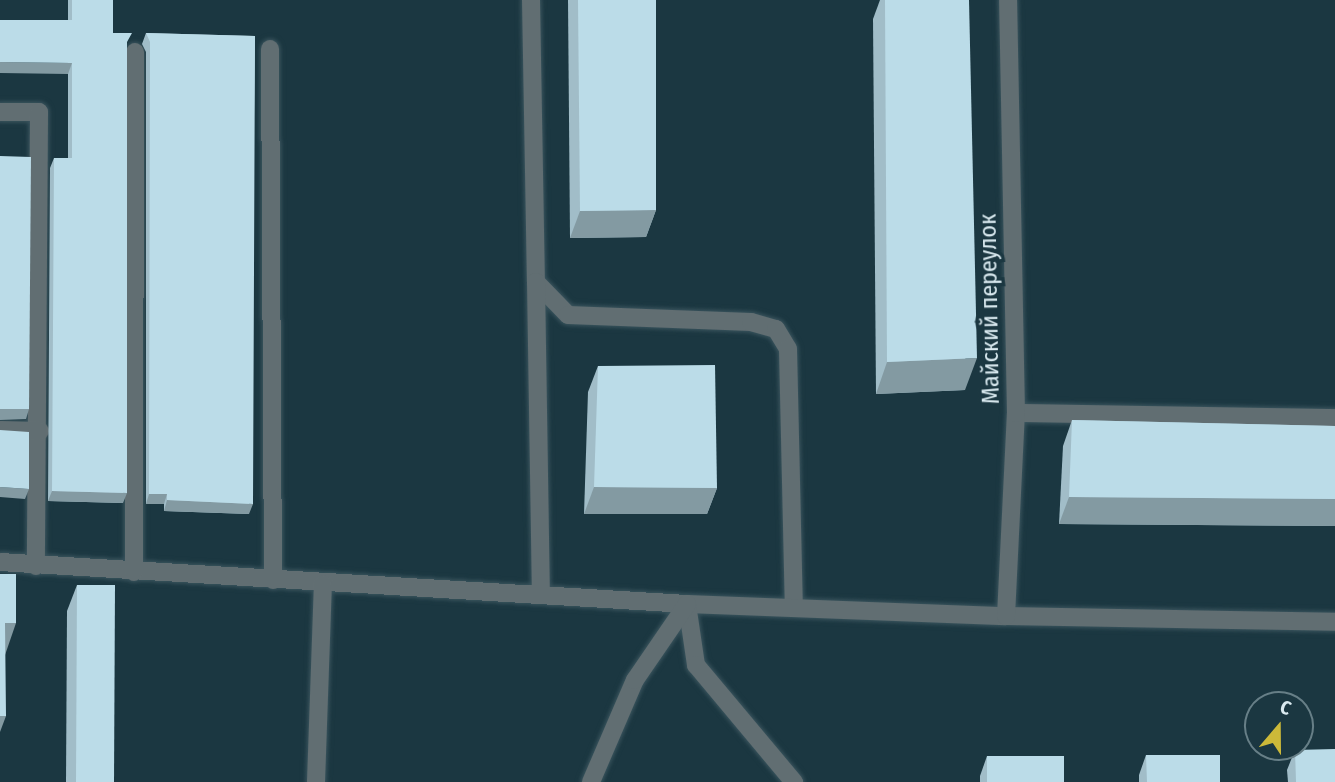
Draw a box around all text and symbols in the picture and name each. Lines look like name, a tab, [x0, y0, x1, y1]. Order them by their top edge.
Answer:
street label: Майский переулок	[974, 214, 1006, 404]
north arrow	[1244, 691, 1314, 761]
text: С	[1277, 695, 1294, 720]

